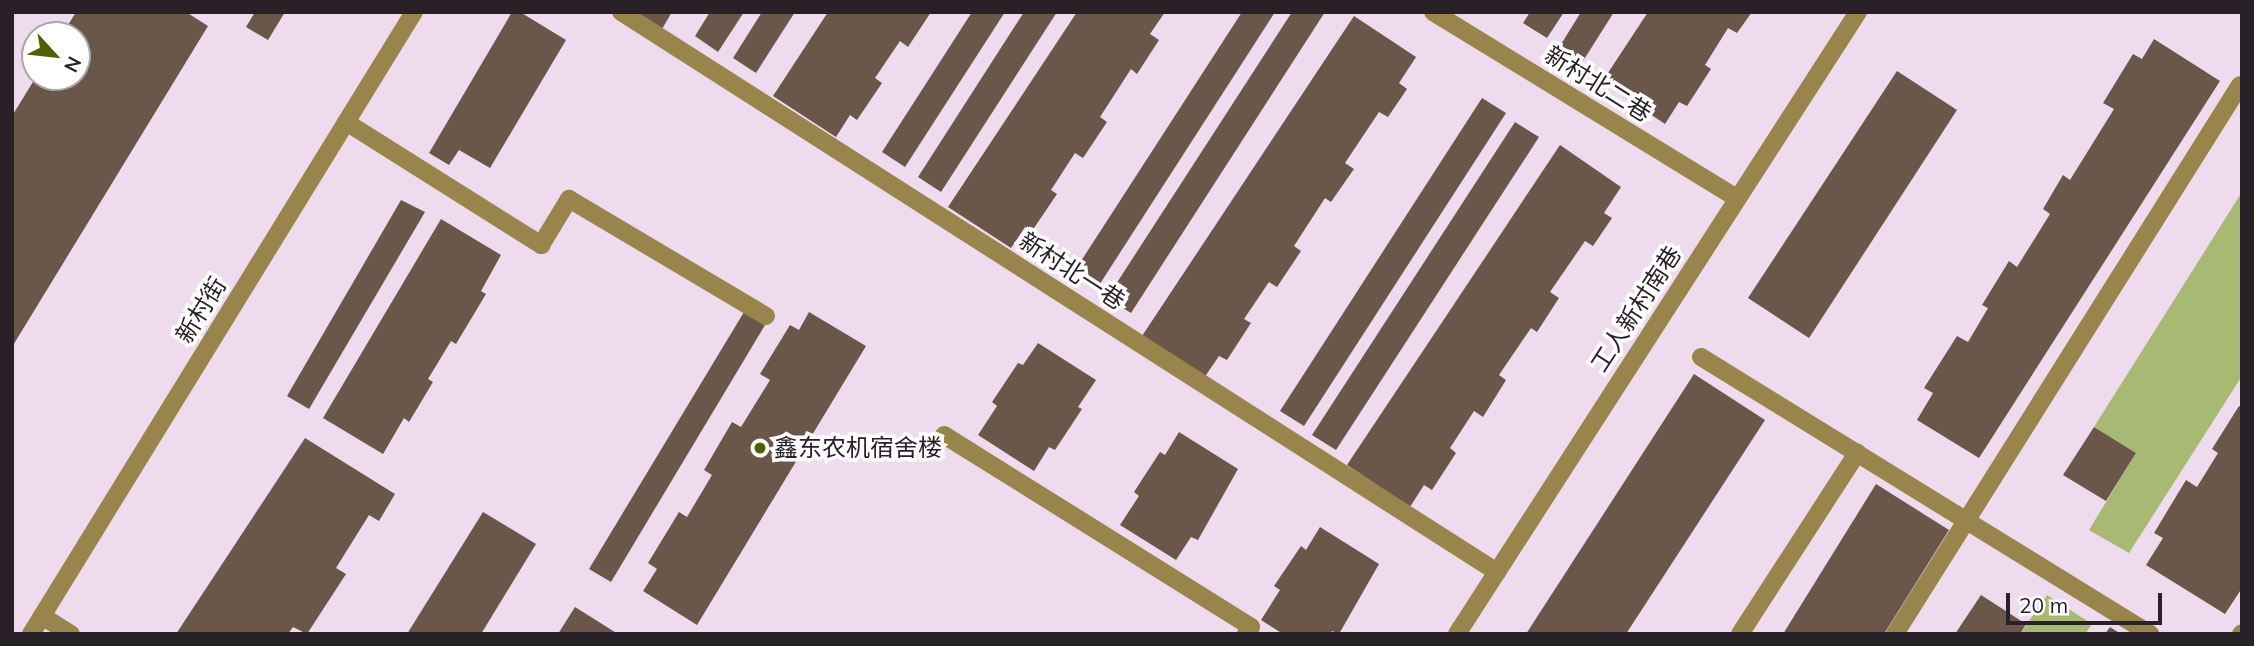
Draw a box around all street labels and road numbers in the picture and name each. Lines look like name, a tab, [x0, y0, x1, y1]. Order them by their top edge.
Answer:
street label: 新村北二巷	[1539, 40, 1657, 128]
street label: 新村北一巷	[1014, 226, 1130, 316]
street label: 工人新村南巷	[1585, 241, 1687, 377]
street label: 新村街	[170, 272, 232, 348]

